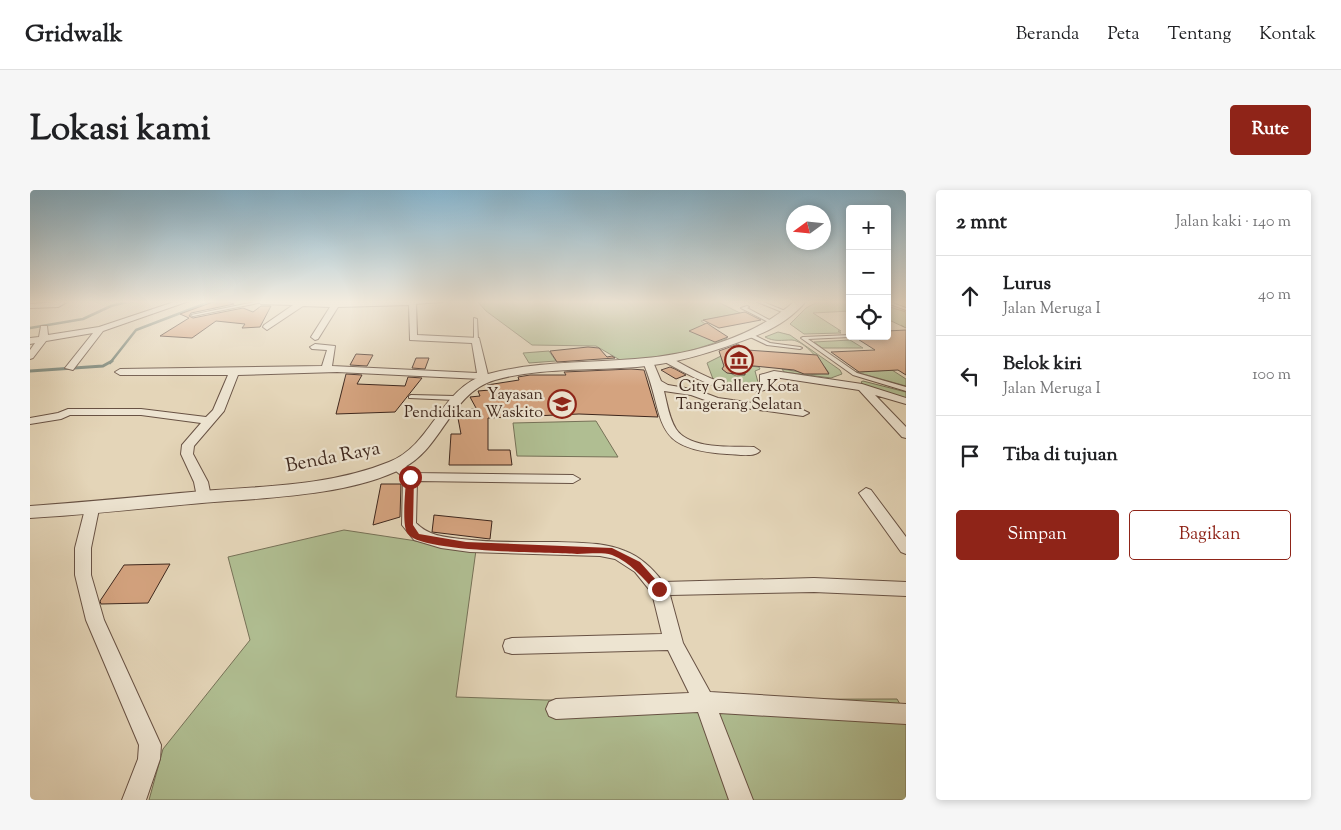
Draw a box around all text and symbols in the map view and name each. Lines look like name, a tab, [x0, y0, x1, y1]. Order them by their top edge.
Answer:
text: Gridwalk	[25, 18, 123, 52]
text: Beranda	[1016, 22, 1079, 48]
text: Peta	[1107, 22, 1140, 48]
text: Tentang	[1168, 22, 1231, 48]
text: Kontak	[1259, 22, 1316, 48]
text: Lokasi kami	[30, 105, 211, 156]
button: Rute	[1230, 105, 1311, 155]
north arrow	[786, 205, 831, 250]
map controls	[846, 205, 891, 340]
button: +	[846, 205, 891, 250]
text: 2 mnt	[956, 208, 1007, 238]
text: Jalan kaki · 140 m	[1176, 211, 1291, 234]
button: −	[846, 250, 891, 295]
text: Lurus	[1003, 271, 1051, 298]
icon: ahead	[956, 282, 984, 310]
text: 40 m	[1258, 284, 1291, 307]
button: locate	[846, 295, 891, 340]
text: Jalan Meruga I	[1003, 298, 1101, 321]
museum icon: City Gallery Kota Tangerang Selatan	[724, 345, 754, 375]
text: Belok kiri	[1003, 351, 1082, 378]
icon: left	[956, 362, 984, 390]
text: 100 m	[1252, 364, 1291, 387]
place label: City Gallery Kota Tangerang Selatan	[676, 376, 803, 417]
text: Jalan Meruga I	[1003, 378, 1101, 401]
place label: Yayasan Pendidikan Waskito	[404, 384, 544, 425]
school or university icon: Yayasan Pendidikan Waskito	[547, 389, 577, 419]
street label: Benda Raya	[283, 436, 383, 480]
icon: arrive	[956, 442, 984, 470]
text: Tiba di tujuan	[1003, 442, 1118, 469]
route start	[399, 466, 422, 489]
button: Simpan	[956, 510, 1119, 560]
button: Bagikan	[1129, 510, 1291, 560]
route end	[648, 578, 671, 601]

